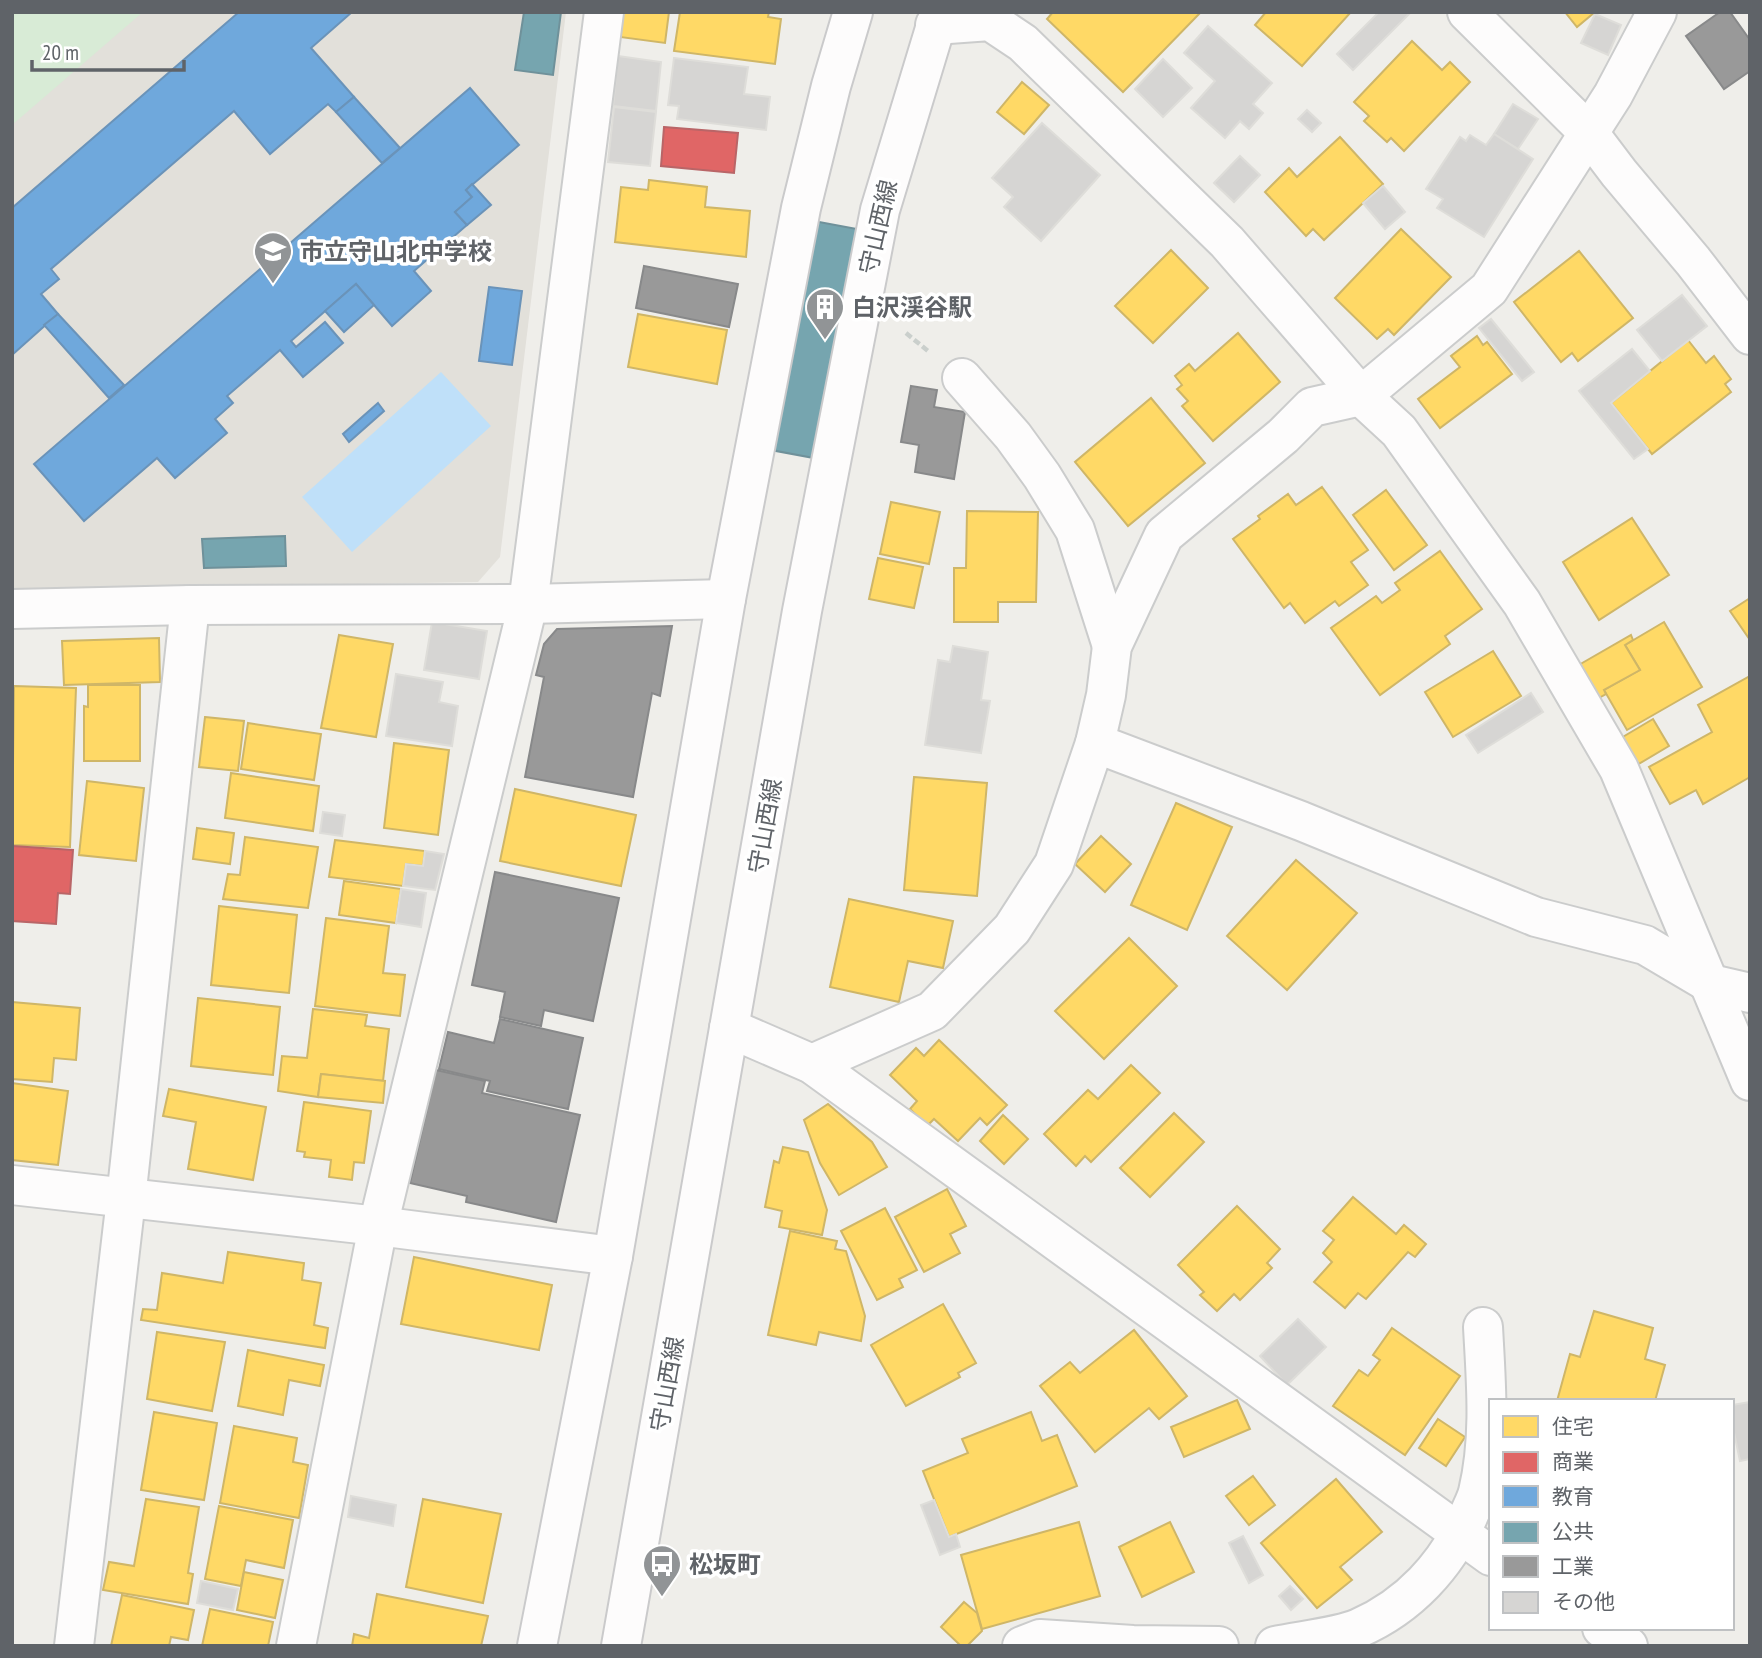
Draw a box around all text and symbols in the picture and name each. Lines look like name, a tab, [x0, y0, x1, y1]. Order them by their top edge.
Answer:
scale bar	[32, 28, 184, 72]
text: 20 m	[42, 39, 79, 66]
street label: 守山西線	[852, 177, 904, 277]
school or university icon: 市立守山北中学校	[252, 230, 294, 285]
place label: 市立守山北中学校	[300, 236, 492, 267]
building icon: 白沢渓谷駅	[804, 286, 846, 341]
place label: 白沢渓谷駅	[852, 292, 972, 323]
street label: 守山西線	[741, 776, 789, 876]
street label: 守山西線	[643, 1334, 691, 1434]
legend	[1489, 1399, 1734, 1630]
text: 住宅	[1552, 1413, 1594, 1440]
text: 商業	[1552, 1448, 1594, 1475]
text: 教育	[1552, 1483, 1594, 1510]
text: 公共	[1552, 1518, 1594, 1545]
bus stop icon: 松坂町	[641, 1543, 683, 1598]
place label: 松坂町	[689, 1549, 761, 1580]
text: 工業	[1552, 1553, 1594, 1580]
text: その他	[1552, 1588, 1615, 1615]

